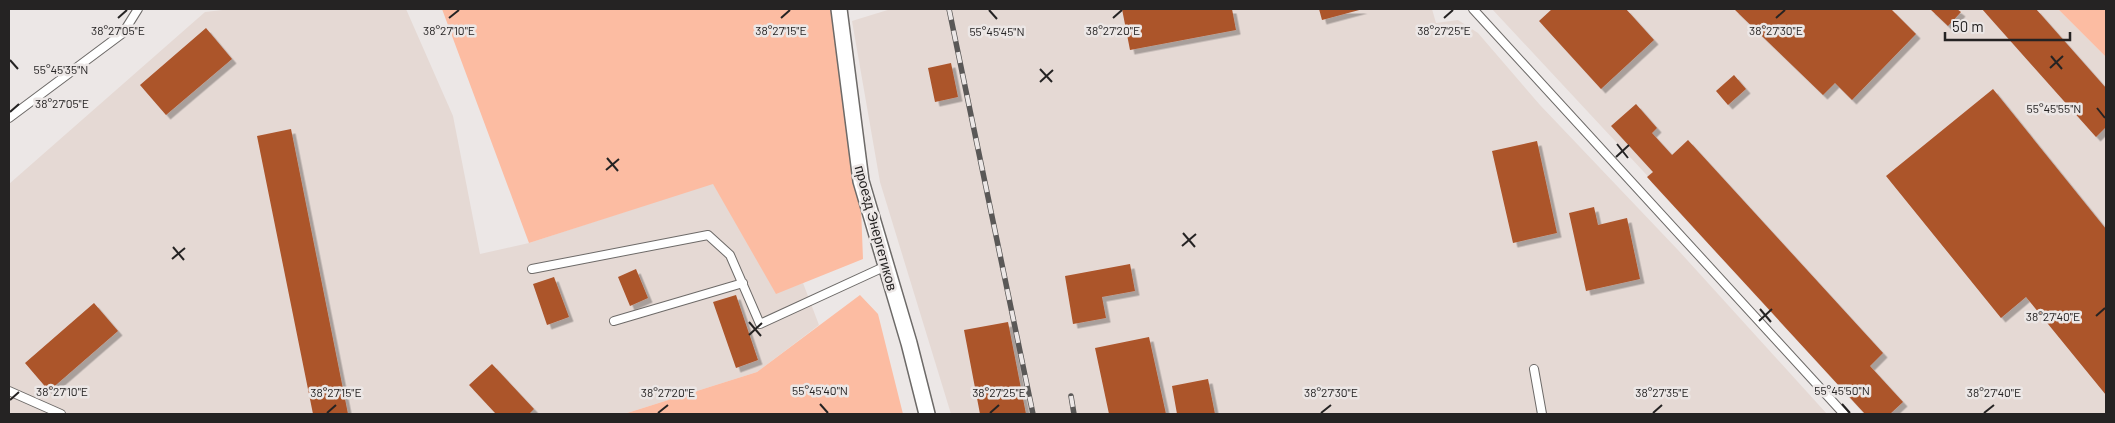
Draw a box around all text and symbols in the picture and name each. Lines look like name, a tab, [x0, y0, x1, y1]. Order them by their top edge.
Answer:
scale bar	[1945, 10, 2070, 42]
text: 50 m	[1952, 17, 1984, 35]
text: 38°27'05"E	[91, 23, 145, 37]
text: 38°27'10"E	[423, 23, 475, 37]
text: 38°27'15"E	[755, 23, 807, 37]
text: 38°27'20"E	[1086, 23, 1140, 37]
text: 38°27'25"E	[1417, 23, 1471, 37]
text: 38°27'30"E	[1749, 23, 1803, 37]
text: 55°45'45"N	[969, 24, 1025, 38]
text: 55°45'35"N	[34, 62, 88, 76]
text: 38°27'05"E	[35, 96, 89, 110]
text: 55°45'55"N	[2027, 101, 2081, 115]
street label: проезд Энергетиков	[852, 163, 901, 292]
text: 38°27'40"E	[2026, 309, 2080, 323]
text: 55°45'40"N	[792, 383, 848, 397]
text: 55°45'50"N	[1814, 383, 1870, 397]
text: 38°27'10"E	[36, 384, 88, 398]
text: 38°27'15"E	[310, 385, 362, 399]
text: 38°27'20"E	[641, 385, 695, 399]
text: 38°27'25"E	[972, 385, 1026, 399]
text: 38°27'30"E	[1304, 385, 1358, 399]
text: 38°27'35"E	[1635, 385, 1689, 399]
text: 38°27'40"E	[1967, 385, 2021, 399]

